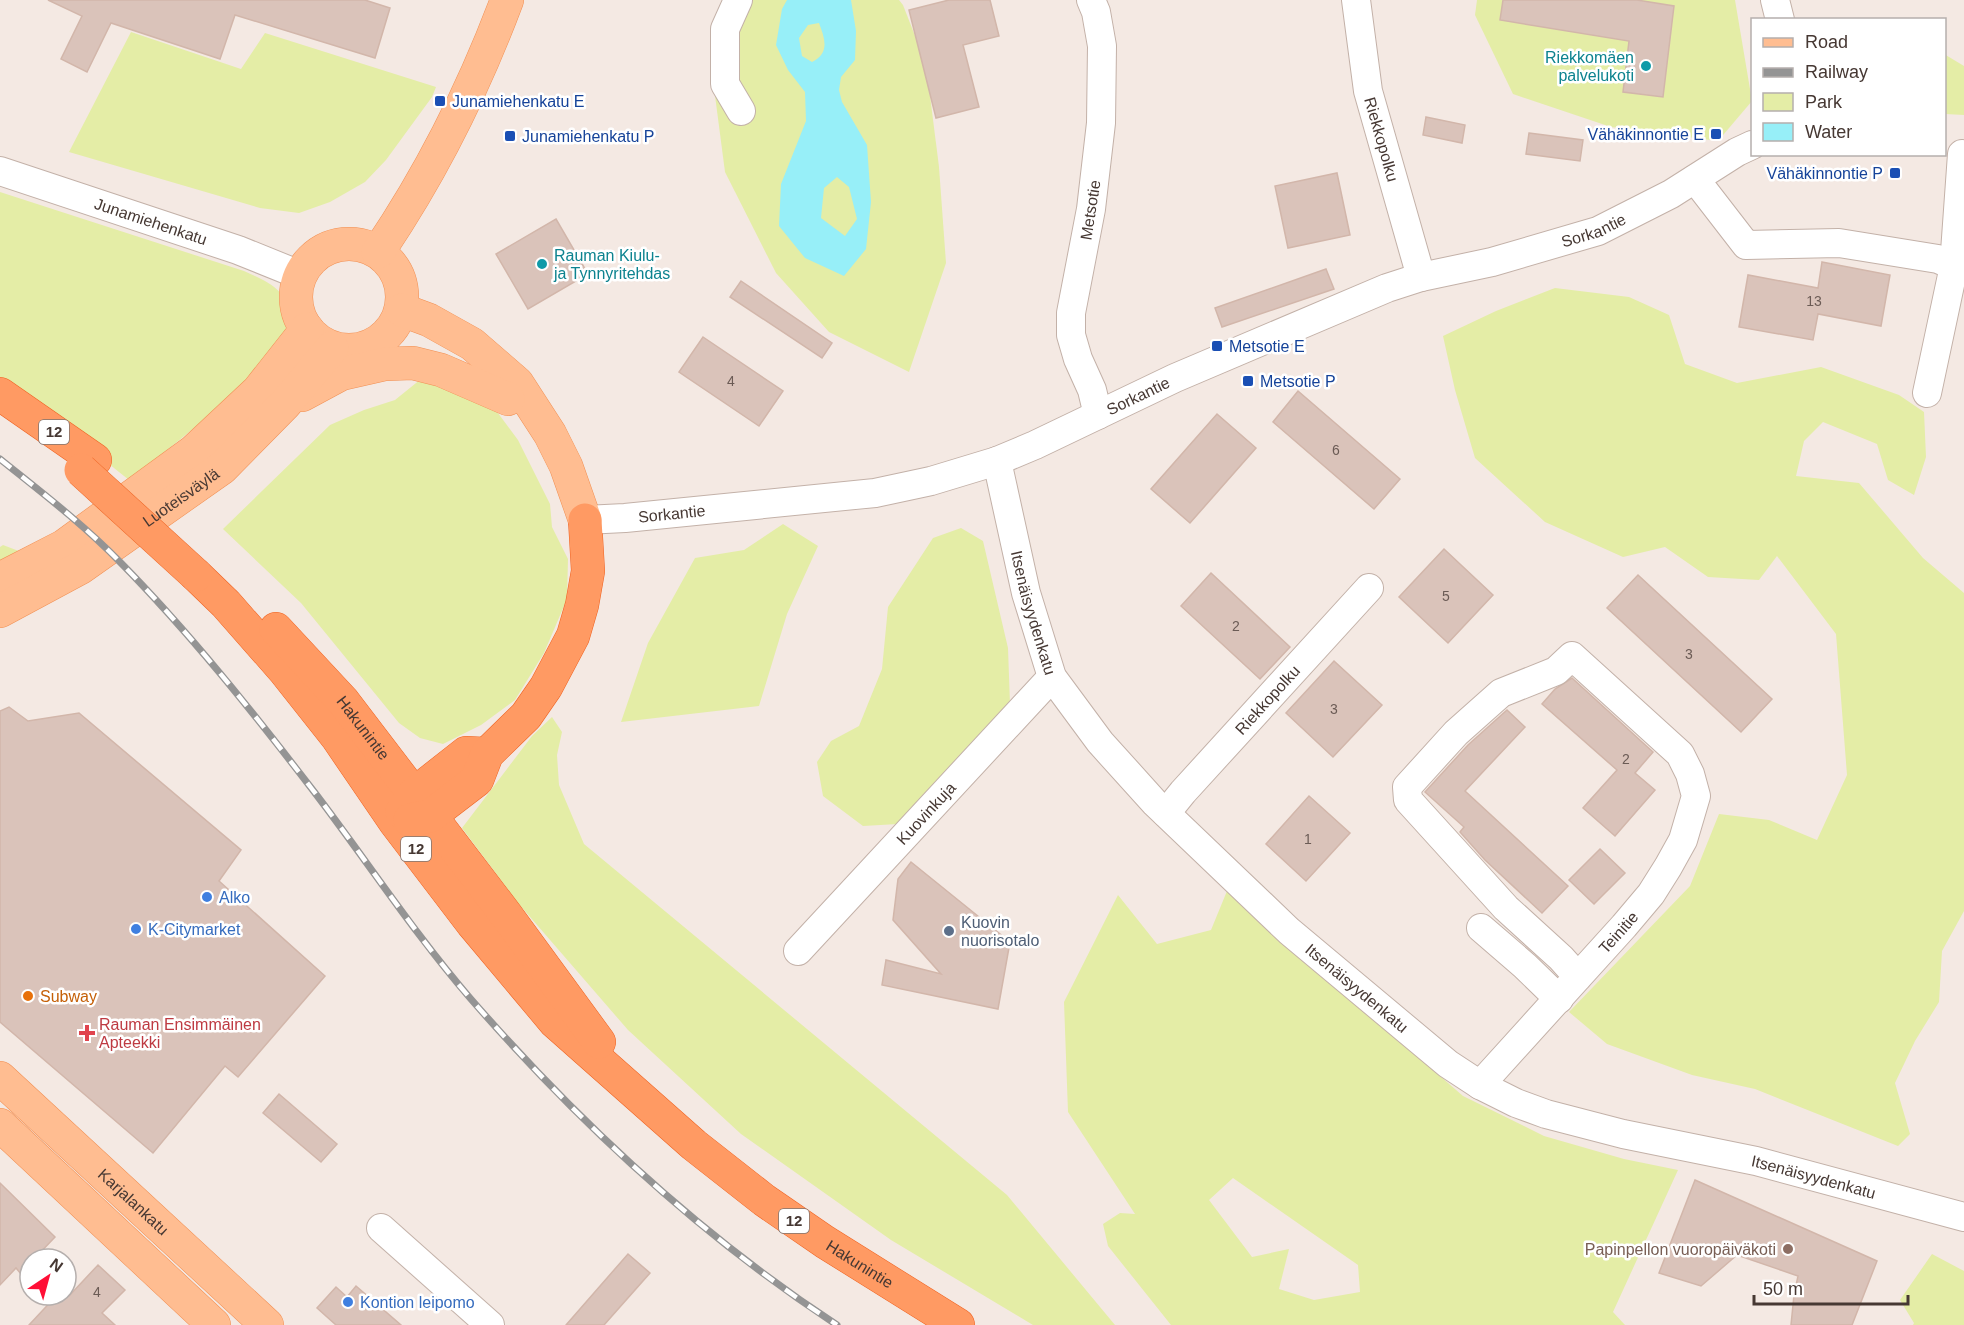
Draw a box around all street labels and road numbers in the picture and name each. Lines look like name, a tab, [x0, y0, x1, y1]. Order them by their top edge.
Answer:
street label: Riekkopolku	[1361, 95, 1401, 184]
street label: Metsotie	[1077, 179, 1104, 241]
street label: Junamiehenkatu	[92, 195, 209, 248]
street label: Sorkantie	[1559, 210, 1629, 250]
street label: Sorkantie	[1104, 374, 1173, 418]
road number: 12	[39, 420, 69, 444]
street label: Luoteisväylä	[140, 465, 222, 530]
street label: Sorkantie	[637, 502, 706, 526]
street label: Itsenäisyydenkatu	[1008, 549, 1059, 677]
street label: Riekkopolku	[1232, 662, 1303, 738]
street label: Hakunintie	[333, 693, 393, 763]
street label: Kuovinkuja	[893, 779, 959, 848]
road number: 12	[401, 837, 431, 861]
street label: Teinitie	[1596, 908, 1642, 957]
street label: Itsenäisyydenkatu	[1302, 941, 1411, 1036]
street label: Itsenäisyydenkatu	[1750, 1152, 1878, 1202]
street label: Karjalankatu	[95, 1165, 172, 1238]
road number: 12	[779, 1209, 809, 1233]
street label: Hakunintie	[823, 1237, 896, 1292]

